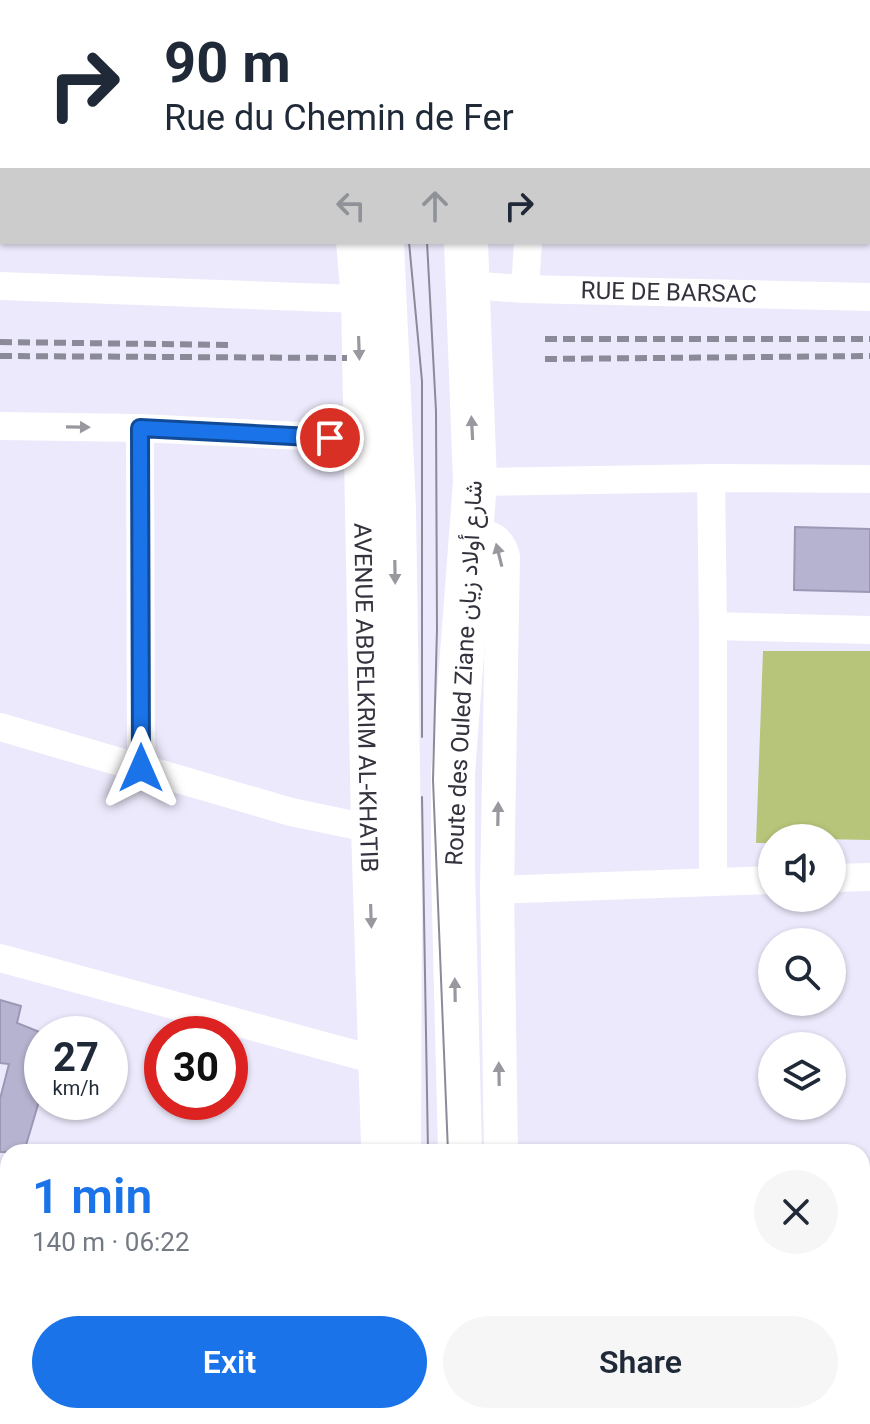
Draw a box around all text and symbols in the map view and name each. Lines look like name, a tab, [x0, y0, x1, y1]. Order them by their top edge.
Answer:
text: 90 m	[164, 30, 291, 96]
icon: right	[32, 32, 136, 136]
text: Rue du Chemin de Fer	[164, 97, 514, 139]
icon: left	[329, 184, 373, 228]
icon: ahead	[413, 184, 457, 228]
icon: right	[497, 184, 541, 228]
street label: RUE DE BARSAC	[580, 276, 757, 308]
one-way arrow	[352, 336, 365, 361]
pin	[296, 404, 364, 472]
one-way arrow	[466, 415, 479, 440]
icon: arrive	[308, 416, 352, 460]
one-way arrow	[66, 421, 91, 434]
street label: Route des Ouled Ziane شارع أولاد زيان	[440, 480, 490, 866]
street label: AVENUE ABDELKRIM AL-KHATIB	[348, 523, 383, 873]
one-way arrow	[492, 542, 505, 567]
one-way arrow	[389, 560, 401, 585]
position arrow	[99, 726, 183, 810]
one-way arrow	[492, 801, 505, 826]
map controls	[758, 824, 846, 1120]
button: sound	[758, 824, 846, 912]
one-way arrow	[364, 904, 377, 929]
button: search	[758, 928, 846, 1016]
one-way arrow	[449, 977, 461, 1002]
speed limit sign: 30	[144, 1016, 248, 1120]
button: layers	[758, 1032, 846, 1120]
text: 27	[53, 1034, 99, 1081]
one-way arrow	[493, 1061, 506, 1086]
text: km/h	[53, 1076, 99, 1100]
text: 1 min	[32, 1168, 152, 1225]
button: close	[754, 1170, 838, 1254]
text: 140 m · 06:22	[32, 1227, 190, 1257]
button: Exit	[32, 1316, 427, 1408]
button: Share	[443, 1316, 838, 1408]

